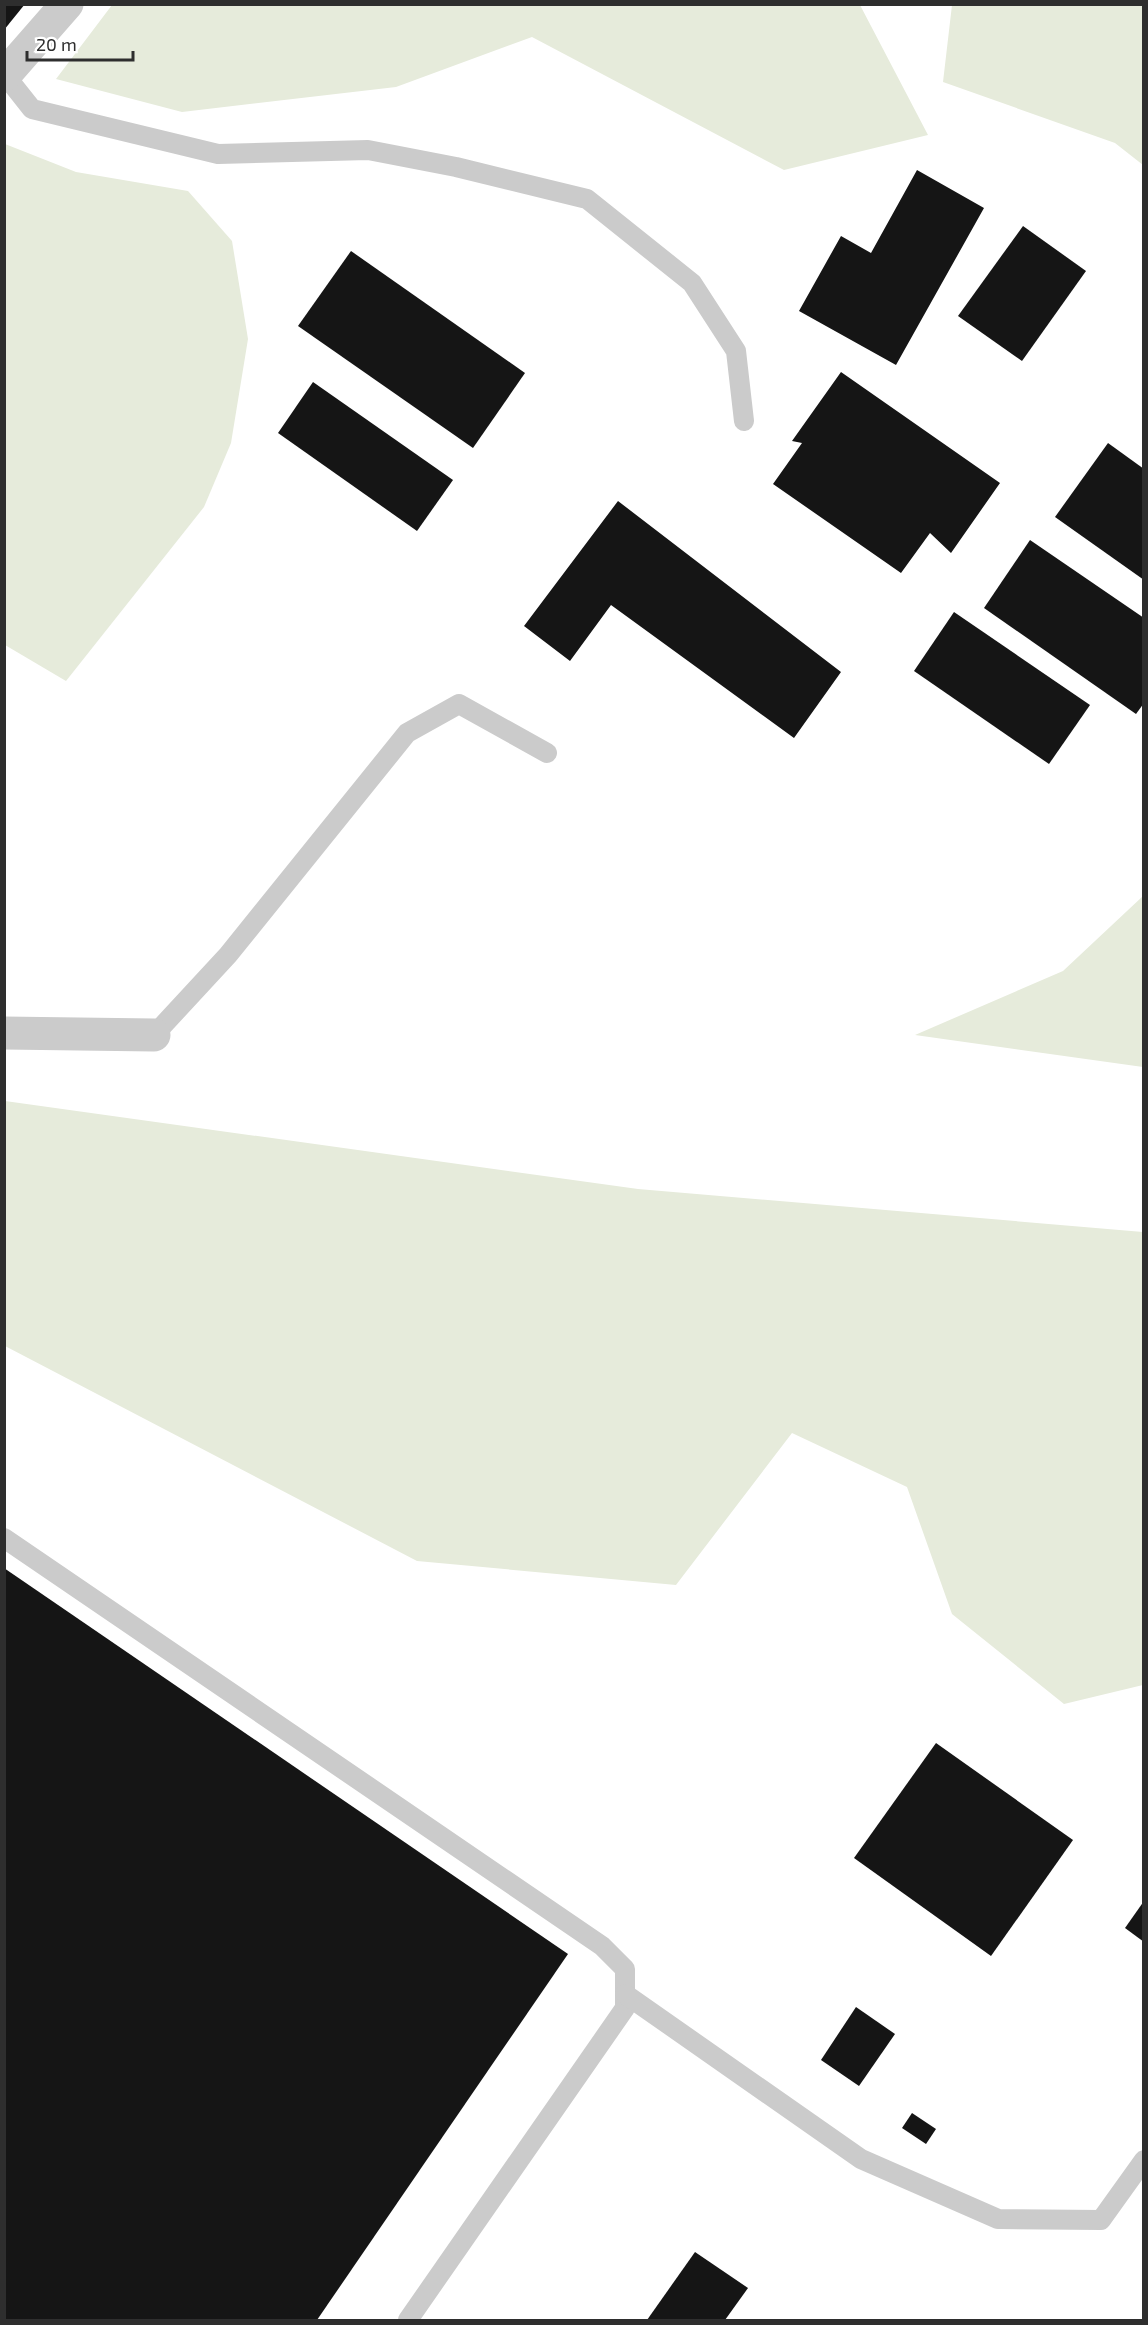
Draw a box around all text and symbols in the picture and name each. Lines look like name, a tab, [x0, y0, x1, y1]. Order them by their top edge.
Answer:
scale bar	[27, 24, 134, 62]
text: 20 m	[36, 33, 77, 55]

